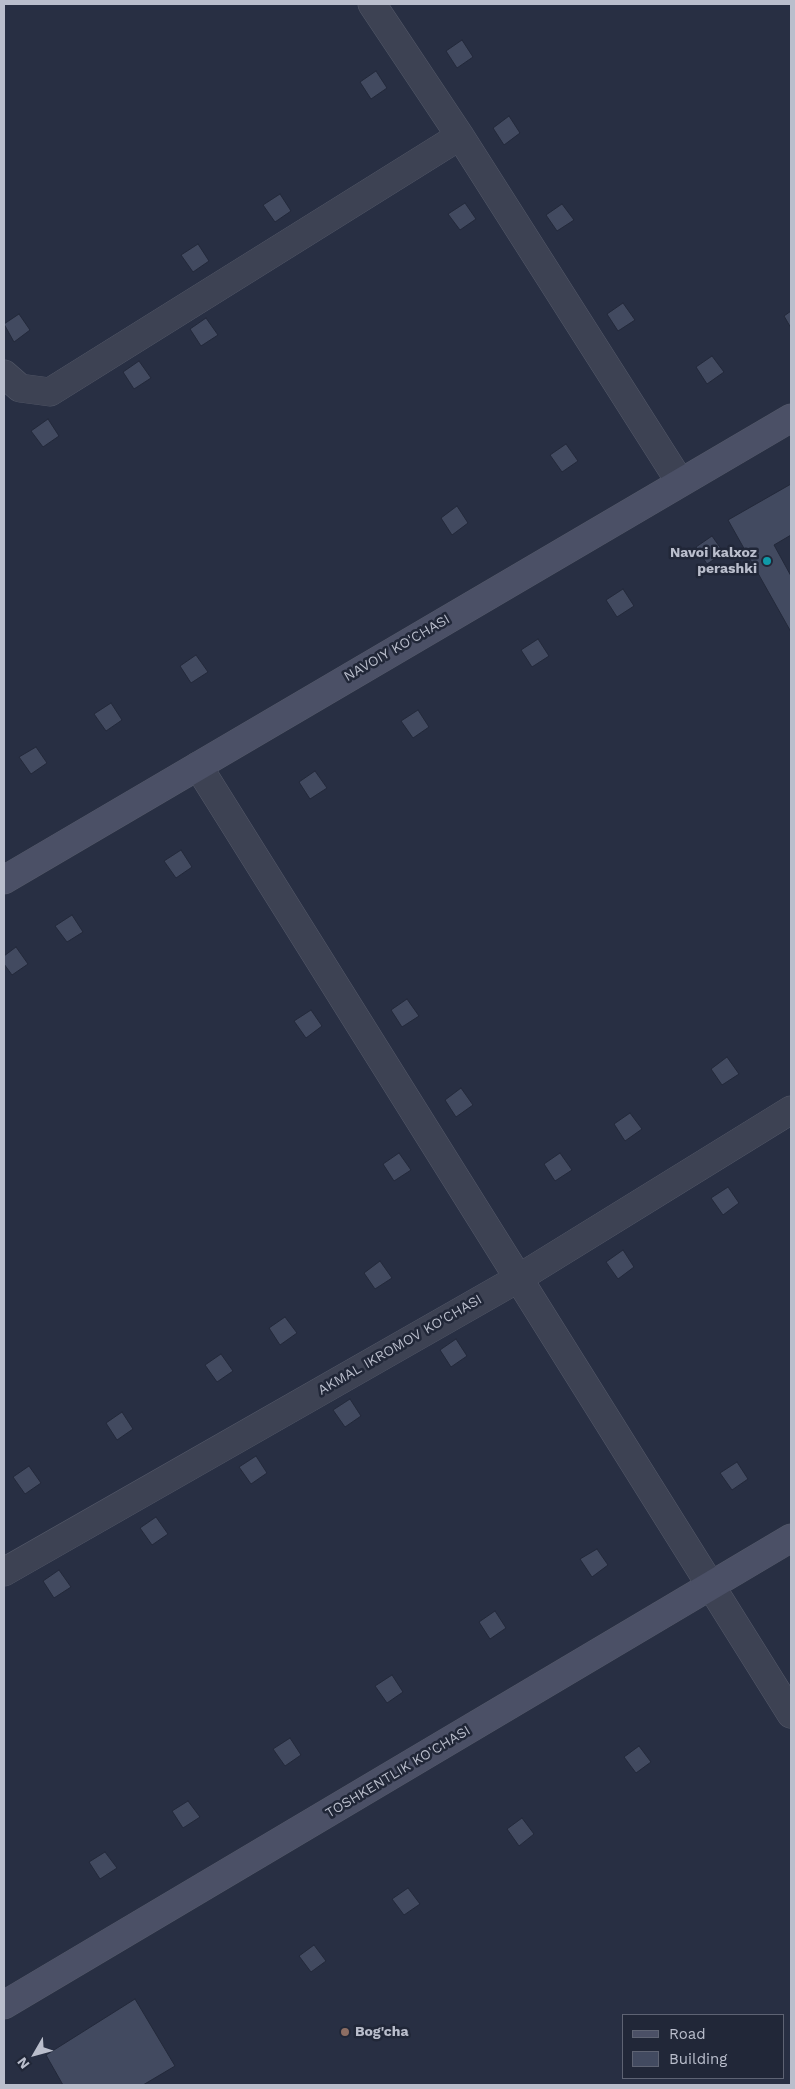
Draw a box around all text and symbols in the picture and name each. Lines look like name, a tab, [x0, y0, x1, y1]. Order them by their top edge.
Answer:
place label: Navoi kalxoz perashki	[670, 545, 757, 578]
marker: Navoi kalxoz perashki	[761, 555, 773, 567]
street label: NAVOIY KO'CHASI	[341, 611, 453, 685]
street label: AKMAL IKROMOV KO'CHASI	[315, 1291, 485, 1399]
street label: TOSHKENTLIK KO'CHASI	[323, 1722, 473, 1822]
legend	[622, 2014, 785, 2079]
place label: Bog'cha	[355, 2024, 409, 2040]
text: Road	[669, 2025, 706, 2043]
marker: Bog'cha	[339, 2026, 351, 2038]
north arrow	[10, 2029, 60, 2079]
text: Building	[669, 2050, 727, 2068]
text: N	[14, 2054, 33, 2072]

